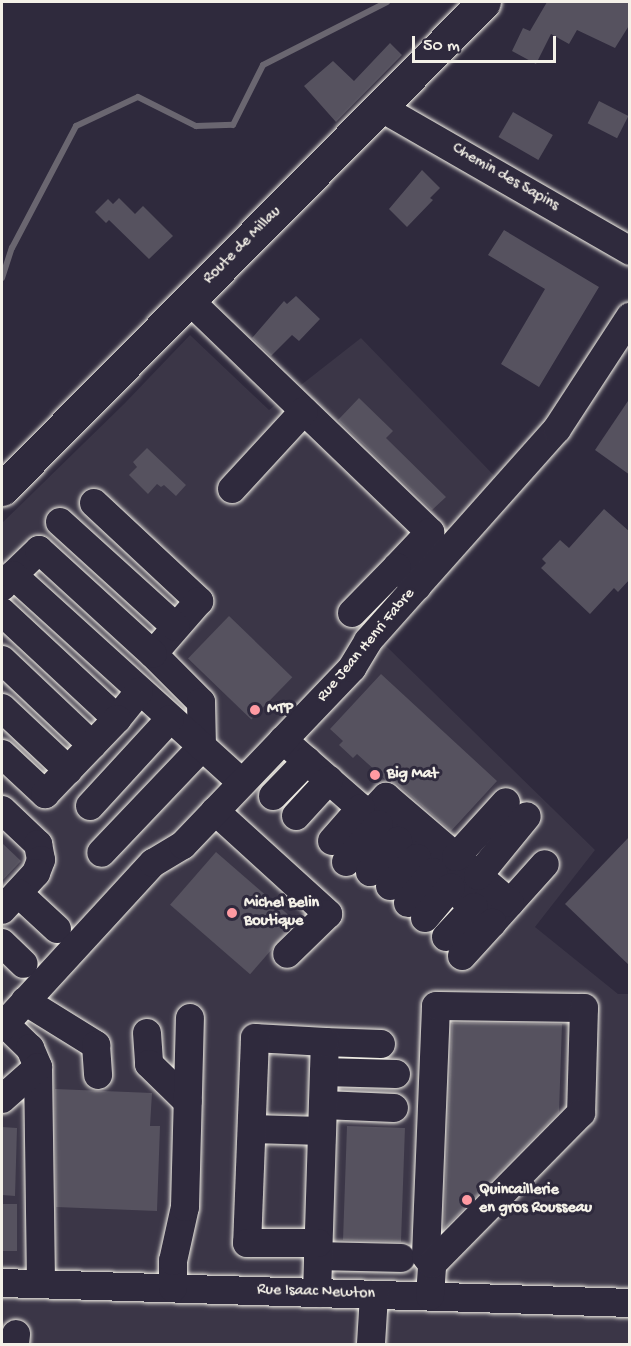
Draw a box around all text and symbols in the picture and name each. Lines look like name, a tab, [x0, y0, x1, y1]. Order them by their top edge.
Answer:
scale bar	[415, 24, 559, 62]
text: 50 m	[423, 36, 460, 57]
street label: Chemin des Sapins	[448, 140, 562, 216]
street label: Route de Millau	[200, 203, 286, 289]
street label: Rue Jean Henri Fabre	[314, 585, 420, 707]
place label: MTP	[267, 700, 293, 720]
marker: MTP	[248, 703, 262, 717]
place label: Big Mat	[387, 765, 438, 785]
marker: Big Mat	[368, 768, 382, 782]
place label: Michel Belin Boutique	[244, 894, 319, 932]
marker: Michel Belin Boutique	[225, 906, 239, 920]
place label: Quincaillerie en gros Rousseau	[479, 1181, 592, 1219]
marker: Quincaillerie en gros Rousseau	[460, 1193, 474, 1207]
street label: Rue Isaac Newton	[257, 1281, 375, 1305]

